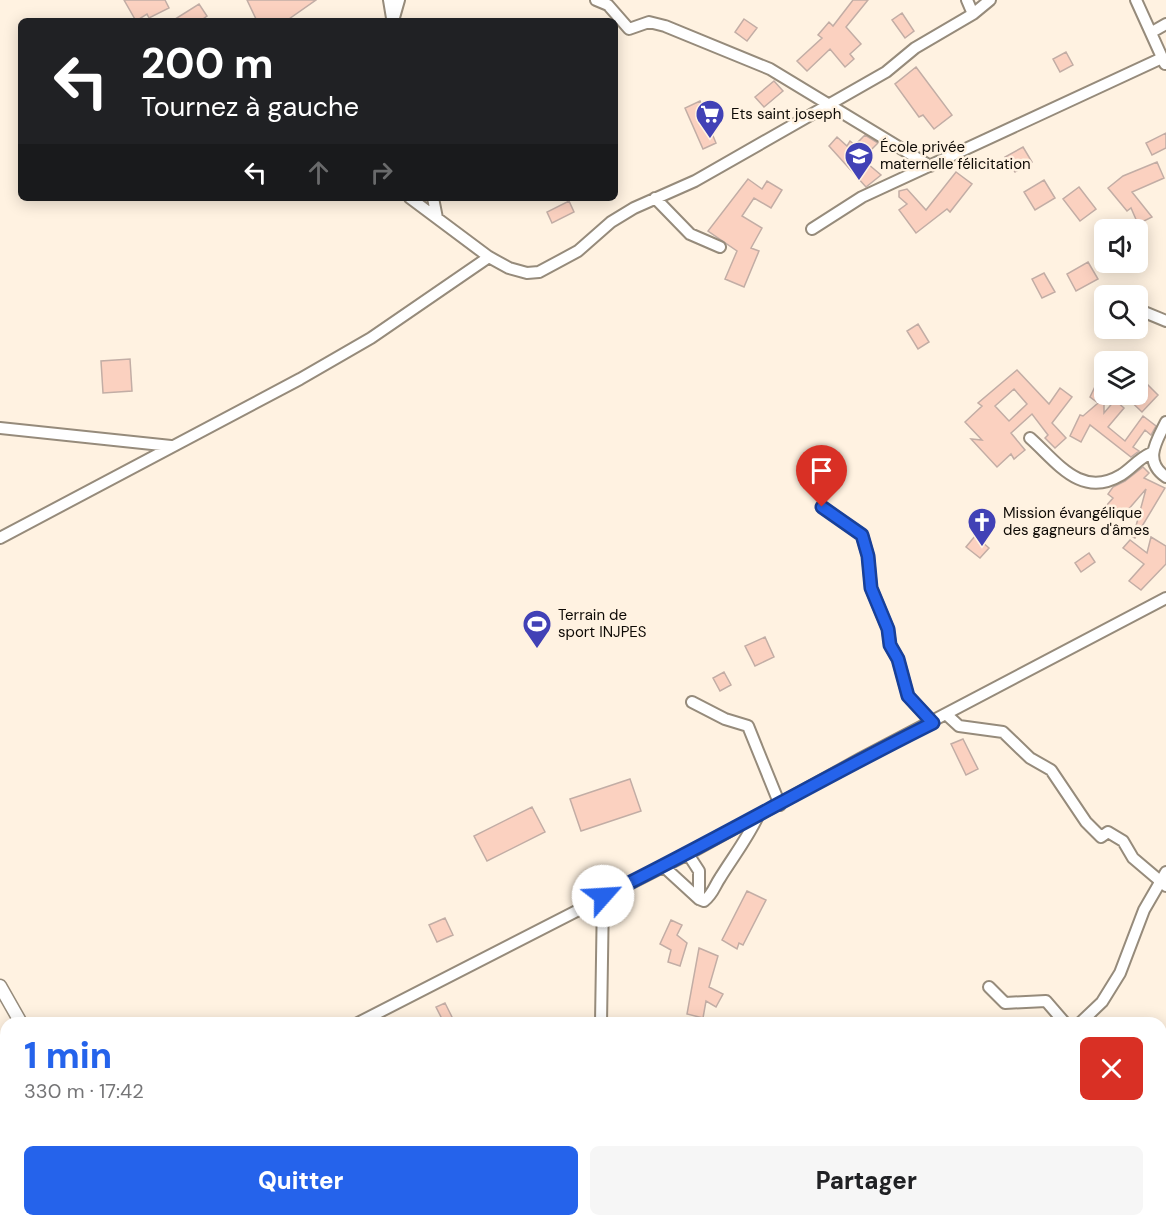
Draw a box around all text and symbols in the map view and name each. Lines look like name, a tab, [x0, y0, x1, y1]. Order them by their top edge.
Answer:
text: 200 m	[141, 36, 274, 91]
icon: left	[42, 42, 120, 120]
text: Tournez à gauche	[141, 89, 359, 124]
supermarket icon: Ets saint joseph	[694, 98, 726, 140]
place label: Ets saint joseph	[731, 104, 841, 124]
place label: École privée maternelle félicitation	[880, 137, 1031, 174]
school or university icon: École privée maternelle félicitation	[843, 140, 875, 182]
icon: left	[239, 156, 272, 189]
icon: ahead	[302, 156, 335, 189]
icon: right	[365, 156, 398, 189]
map controls	[1094, 219, 1148, 405]
button: sound	[1094, 219, 1148, 273]
button: search	[1094, 285, 1148, 339]
button: layers	[1094, 351, 1148, 405]
pin	[796, 445, 847, 507]
icon: arrive	[805, 454, 838, 487]
place label: Mission évangélique des gagneurs d'âmes	[1003, 503, 1150, 540]
church icon: Mission évangélique des gagneurs d'âmes	[966, 506, 998, 548]
place label: Terrain de sport INJPES	[558, 605, 647, 642]
sports icon: Terrain de sport INJPES	[521, 608, 553, 650]
position arrow	[571, 864, 635, 928]
text: 1 min	[24, 1032, 112, 1079]
button: close	[1080, 1037, 1143, 1100]
text: 330 m · 17:42	[24, 1078, 144, 1104]
button: Quitter	[24, 1146, 578, 1215]
button: Partager	[590, 1146, 1143, 1215]

